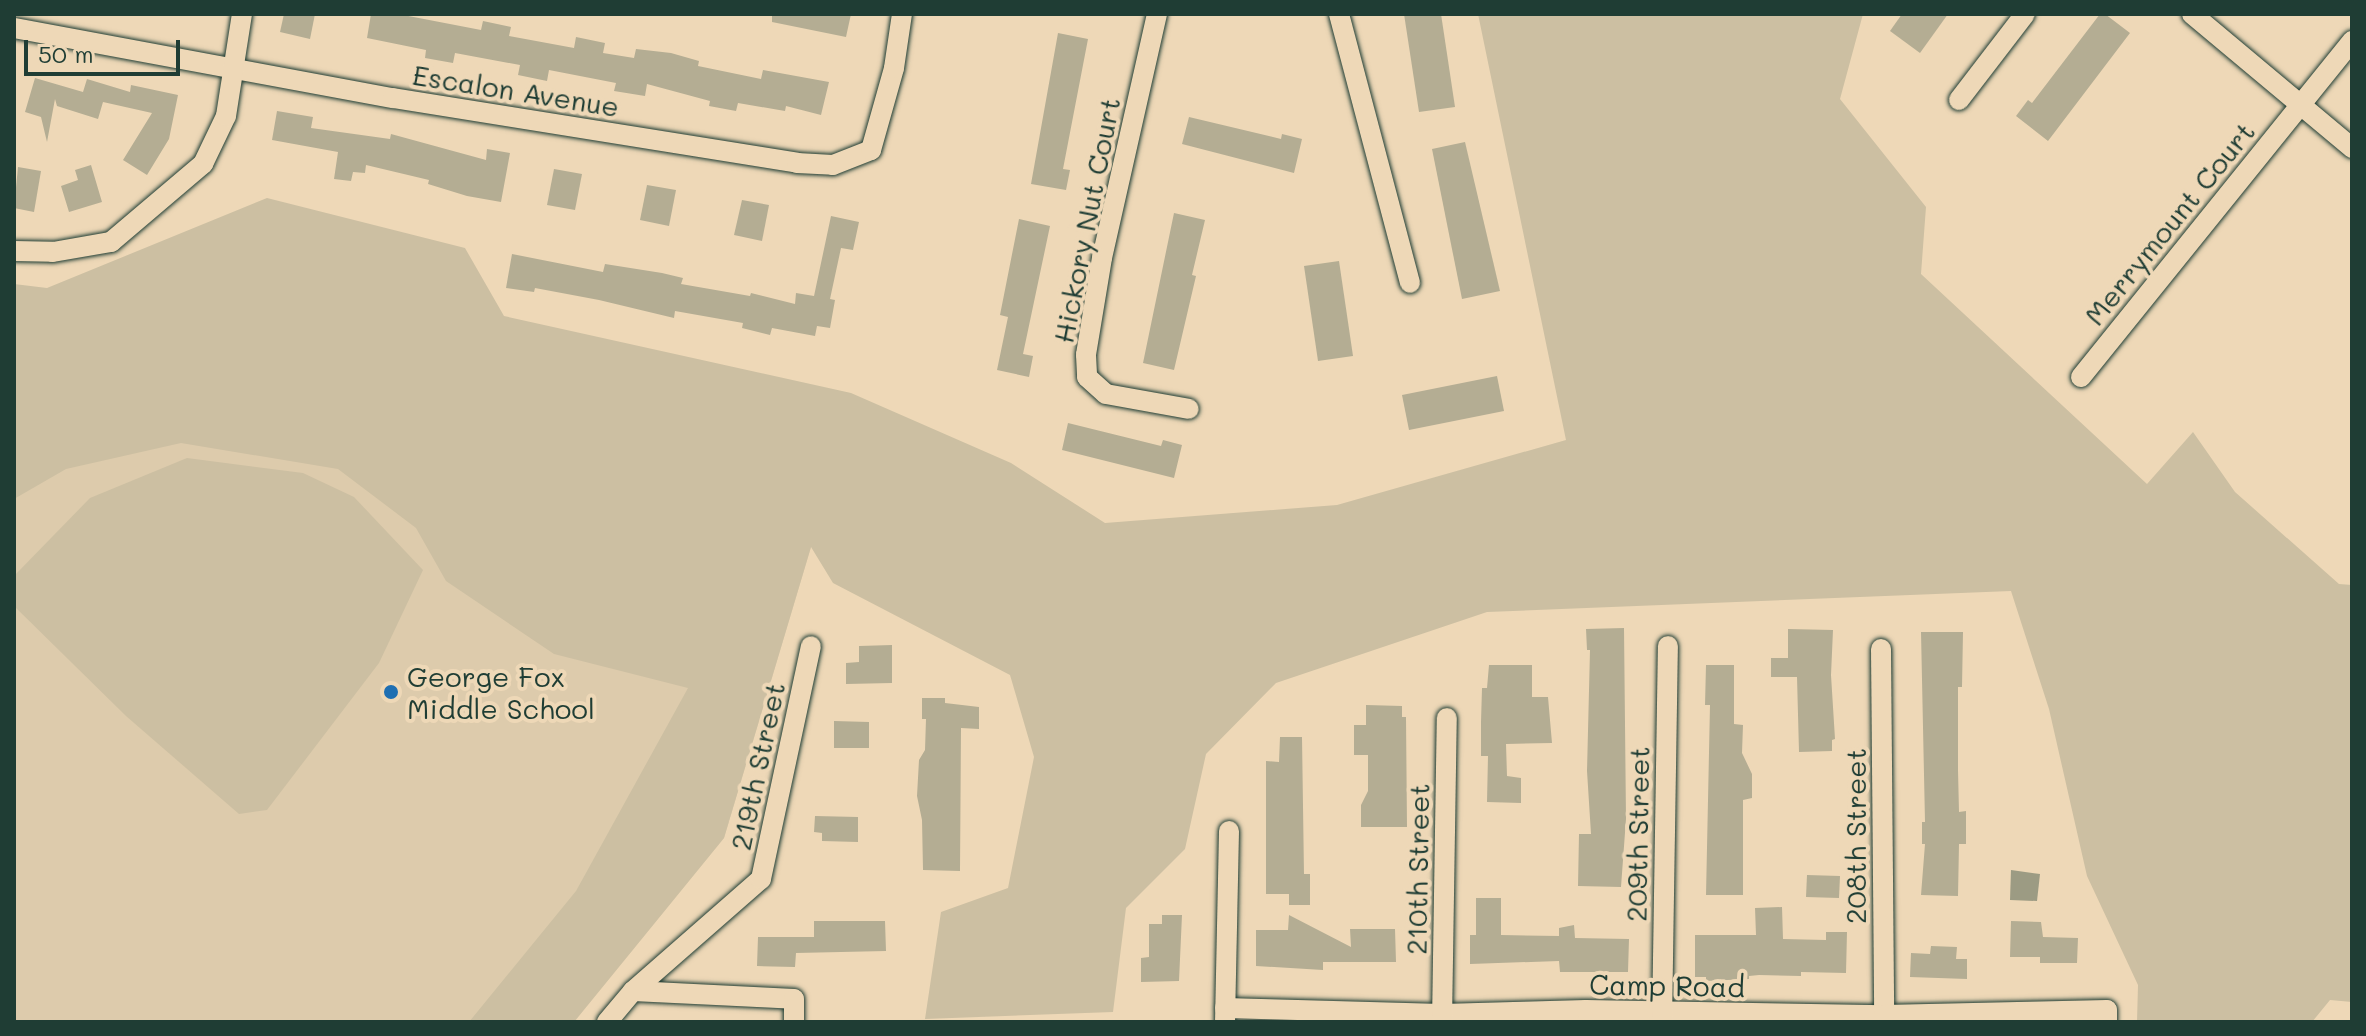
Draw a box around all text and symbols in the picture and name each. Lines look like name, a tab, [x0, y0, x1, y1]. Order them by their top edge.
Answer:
scale bar	[28, 24, 184, 74]
text: 50 m	[38, 38, 94, 69]
street label: Escalon Avenue	[410, 57, 622, 123]
street label: Hickory Nut Court	[1046, 94, 1126, 346]
street label: Merrymount Court	[2077, 115, 2261, 331]
place label: George Fox Middle School	[407, 659, 595, 725]
street label: 219th Street	[723, 679, 791, 853]
marker: George Fox Middle School	[382, 683, 400, 701]
street label: 209th Street	[1619, 746, 1655, 922]
street label: 208th Street	[1838, 748, 1872, 924]
street label: 210th Street	[1399, 783, 1435, 955]
street label: Camp Road	[1589, 967, 1745, 1003]

